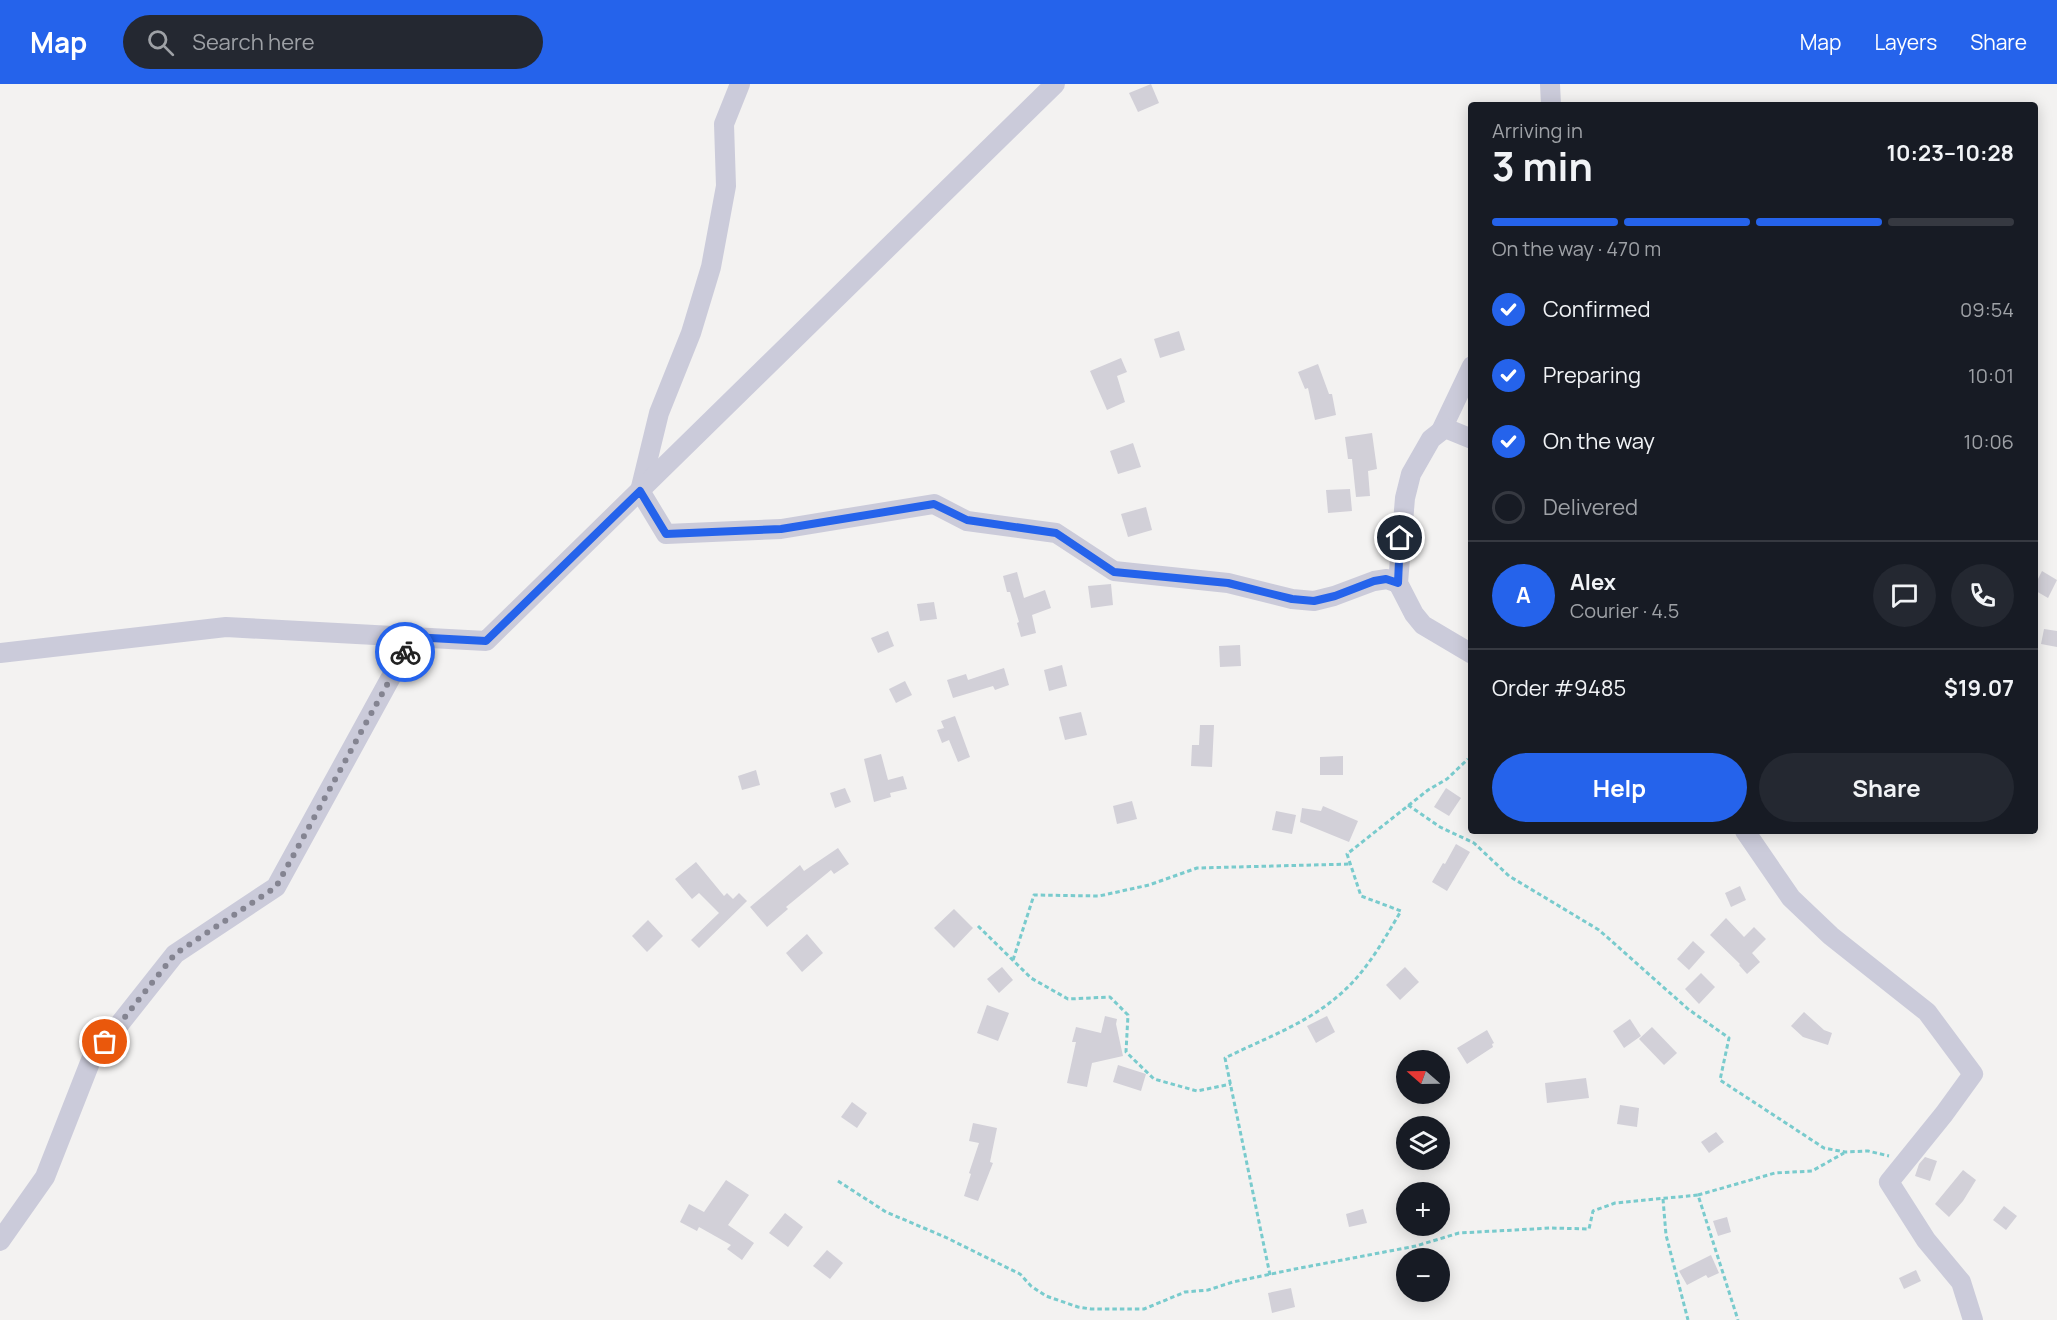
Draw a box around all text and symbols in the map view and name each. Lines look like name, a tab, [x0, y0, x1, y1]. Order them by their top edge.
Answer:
search box	[123, 15, 543, 69]
text: Map	[30, 23, 87, 61]
icon: search	[144, 26, 177, 59]
text: Search here	[192, 27, 315, 57]
text: Map	[1800, 28, 1841, 56]
text: Layers	[1874, 28, 1937, 56]
text: Share	[1970, 28, 2027, 56]
text: Arriving in	[1492, 117, 1583, 144]
text: 10:23–10:28	[1886, 138, 2014, 168]
text: 3 min	[1492, 139, 1593, 193]
text: On the way · 470 m	[1492, 235, 1661, 262]
icon: check	[1492, 293, 1525, 326]
text: Confirmed	[1543, 294, 1651, 324]
text: 09:54	[1960, 296, 2014, 323]
icon: check	[1492, 359, 1525, 392]
text: Preparing	[1543, 360, 1641, 390]
text: 10:01	[1968, 362, 2014, 389]
icon: check	[1492, 425, 1525, 458]
text: On the way	[1543, 426, 1655, 456]
text: 10:06	[1963, 428, 2014, 455]
text: Delivered	[1543, 492, 1638, 522]
pin	[1374, 512, 1425, 563]
icon: home	[1383, 521, 1416, 554]
button: chat	[1873, 564, 1936, 627]
button: phone	[1951, 564, 2014, 627]
text: Alex	[1570, 567, 1616, 597]
text: A	[1516, 580, 1531, 610]
text: Courier · 4.5	[1570, 597, 1679, 624]
courier	[375, 622, 435, 682]
icon: bike	[389, 636, 422, 669]
text: Order #9485	[1492, 673, 1626, 703]
text: $19.07	[1944, 673, 2014, 703]
button: Help	[1492, 753, 1747, 822]
button: Share	[1759, 753, 2014, 822]
pin	[79, 1016, 130, 1067]
icon: bag	[88, 1025, 121, 1058]
north arrow	[1396, 1050, 1450, 1104]
map controls	[1396, 1050, 1450, 1302]
button: layers	[1396, 1116, 1450, 1170]
button: +	[1396, 1182, 1450, 1236]
button: −	[1396, 1248, 1450, 1302]

